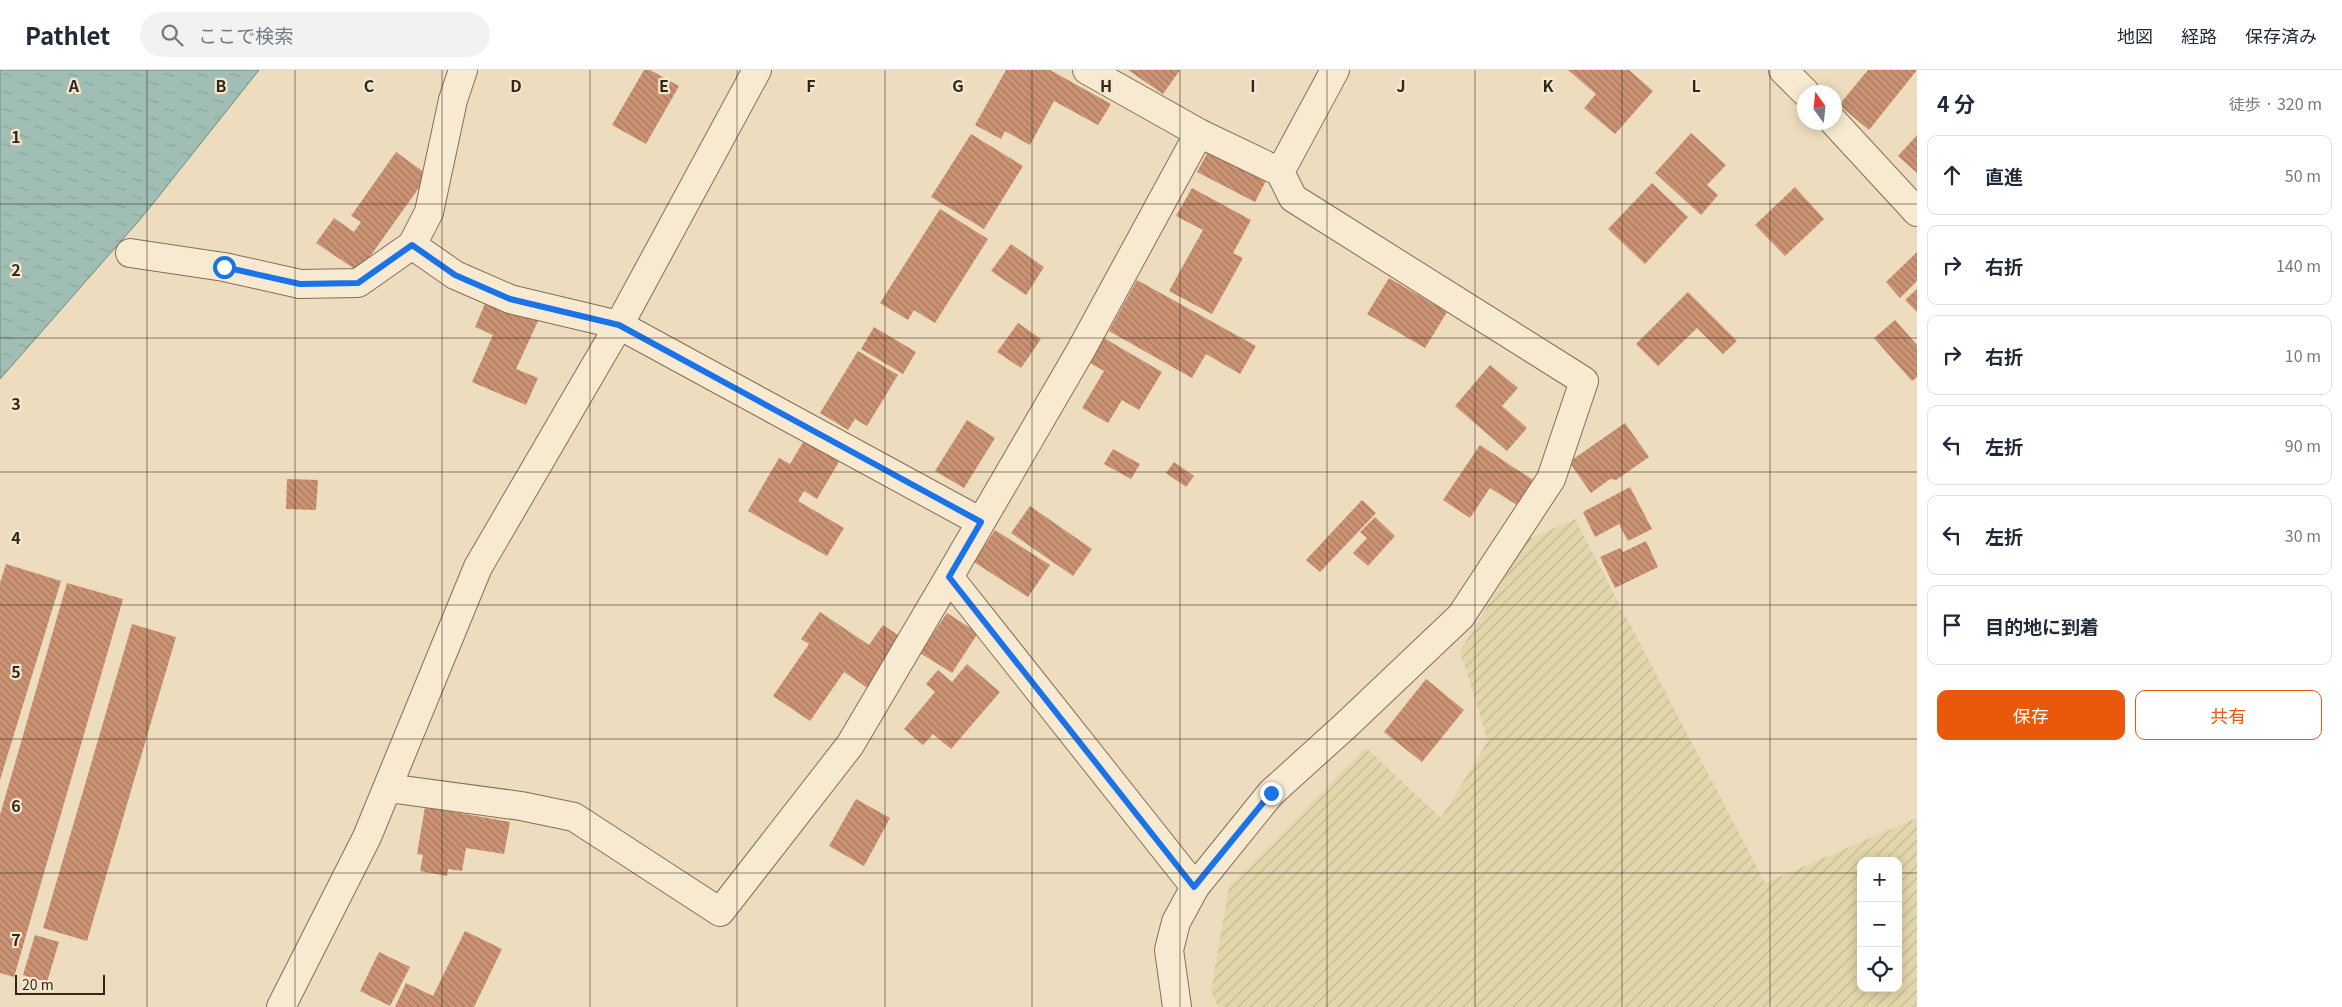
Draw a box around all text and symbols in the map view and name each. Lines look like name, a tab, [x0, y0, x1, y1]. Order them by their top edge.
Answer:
search box	[140, 12, 490, 57]
text: Pathlet	[25, 17, 110, 52]
icon: search	[158, 21, 186, 49]
text: ここで検索	[198, 21, 293, 48]
text: 地図	[2117, 22, 2153, 48]
text: 経路	[2181, 22, 2217, 48]
text: 保存済み	[2245, 22, 2317, 48]
text: A	[68, 73, 80, 97]
text: B	[216, 73, 227, 97]
text: C	[364, 73, 375, 97]
text: D	[510, 73, 522, 97]
text: E	[659, 73, 669, 97]
text: F	[806, 73, 816, 97]
text: G	[952, 73, 964, 97]
text: H	[1100, 73, 1112, 97]
text: I	[1250, 73, 1256, 97]
text: J	[1396, 73, 1406, 97]
text: K	[1543, 73, 1555, 97]
text: L	[1691, 73, 1701, 97]
north arrow	[1797, 85, 1842, 130]
text: 4 分	[1937, 88, 1975, 118]
text: 徒歩 · 320 m	[2229, 91, 2322, 115]
text: 1	[11, 124, 21, 148]
icon: ahead	[1938, 161, 1966, 189]
text: 直進	[1985, 162, 2023, 189]
text: 50 m	[2285, 163, 2321, 187]
icon: right	[1938, 251, 1966, 279]
text: 右折	[1985, 252, 2023, 279]
text: 140 m	[2276, 253, 2321, 277]
route start	[213, 256, 236, 279]
text: 2	[11, 257, 21, 281]
icon: right	[1938, 341, 1966, 369]
text: 右折	[1985, 342, 2023, 369]
text: 10 m	[2285, 343, 2321, 367]
text: 3	[11, 391, 21, 415]
icon: left	[1938, 431, 1966, 459]
text: 左折	[1985, 432, 2023, 459]
text: 90 m	[2285, 433, 2321, 457]
icon: left	[1938, 521, 1966, 549]
text: 左折	[1985, 522, 2023, 549]
text: 30 m	[2285, 523, 2321, 547]
text: 4	[11, 525, 21, 549]
icon: arrive	[1938, 611, 1966, 639]
text: 目的地に到着	[1985, 612, 2099, 639]
text: 5	[11, 659, 21, 683]
button: 保存	[1937, 690, 2125, 740]
button: 共有	[2135, 690, 2322, 740]
route end	[1260, 782, 1283, 805]
text: 6	[11, 793, 21, 817]
map controls	[1857, 857, 1902, 992]
button: +	[1857, 857, 1902, 902]
button: −	[1857, 902, 1902, 947]
text: 7	[11, 927, 21, 951]
button: locate	[1857, 947, 1902, 992]
scale bar	[15, 972, 105, 995]
text: 20 m	[22, 974, 54, 994]

